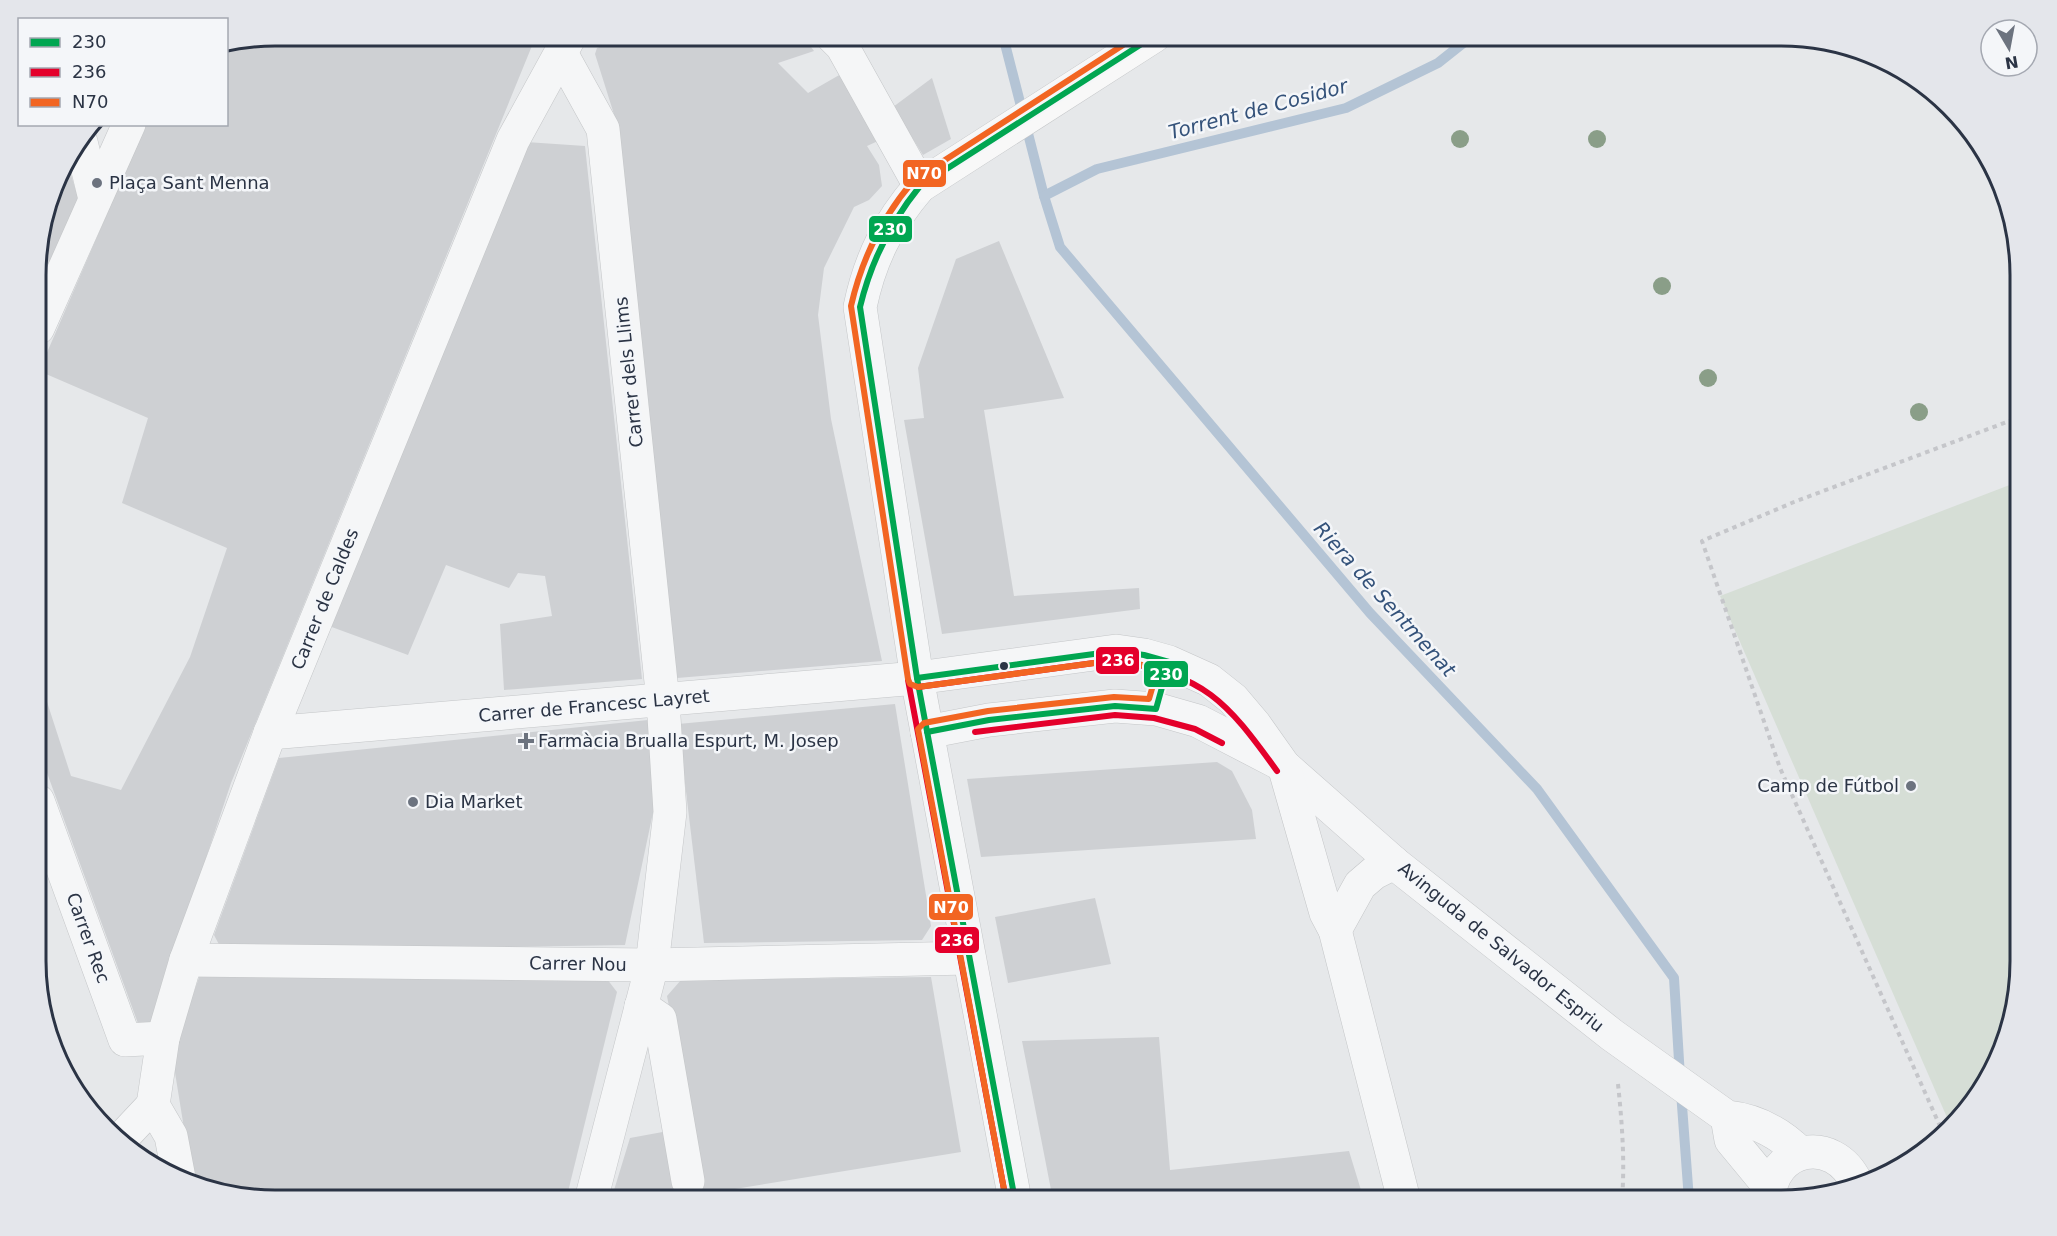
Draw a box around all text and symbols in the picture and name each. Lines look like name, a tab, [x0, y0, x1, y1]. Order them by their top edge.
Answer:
legend	[18, 18, 228, 126]
north arrow	[1979, 18, 2039, 78]
text: 230	[72, 31, 106, 52]
text: N	[2003, 52, 2020, 73]
text: 236	[72, 61, 106, 82]
water label: Torrent de Cosidor	[1166, 73, 1352, 144]
text: N70	[72, 91, 108, 112]
line badge: N70	[902, 159, 947, 188]
text: N70	[906, 164, 942, 183]
place label: Plaça Sant Menna	[109, 172, 270, 193]
marker: Plaça Sant Menna	[90, 176, 104, 190]
line badge: 230	[868, 215, 913, 243]
text: 230	[873, 220, 907, 239]
street label: Carrer dels Llims	[610, 296, 647, 448]
water label: Riera de Sentmenat	[1309, 517, 1462, 682]
street label: Carrer de Caldes	[287, 525, 362, 673]
line badge: 236	[1095, 646, 1140, 675]
text: 236	[1101, 651, 1135, 670]
unlabelled marker	[998, 660, 1010, 672]
line badge: 230	[1143, 660, 1189, 688]
text: 230	[1149, 665, 1183, 684]
street label: Carrer de Francesc Layret	[478, 685, 710, 726]
place label: Farmàcia Brualla Espurt, M. Josep	[538, 730, 839, 751]
marker: Farmàcia Brualla Espurt, M. Josep	[519, 734, 533, 748]
place label: Camp de Fútbol	[1757, 775, 1899, 796]
marker: Camp de Fútbol	[1904, 779, 1918, 793]
place label: Dia Market	[425, 791, 523, 812]
marker: Dia Market	[406, 795, 420, 809]
street label: Avinguda de Salvador Espriu	[1394, 857, 1608, 1036]
street label: Carrer Rec	[62, 890, 115, 986]
line badge: N70	[928, 893, 974, 921]
text: N70	[933, 898, 969, 917]
line badge: 236	[934, 926, 980, 954]
text: 236	[940, 931, 974, 950]
street label: Carrer Nou	[529, 952, 627, 975]

